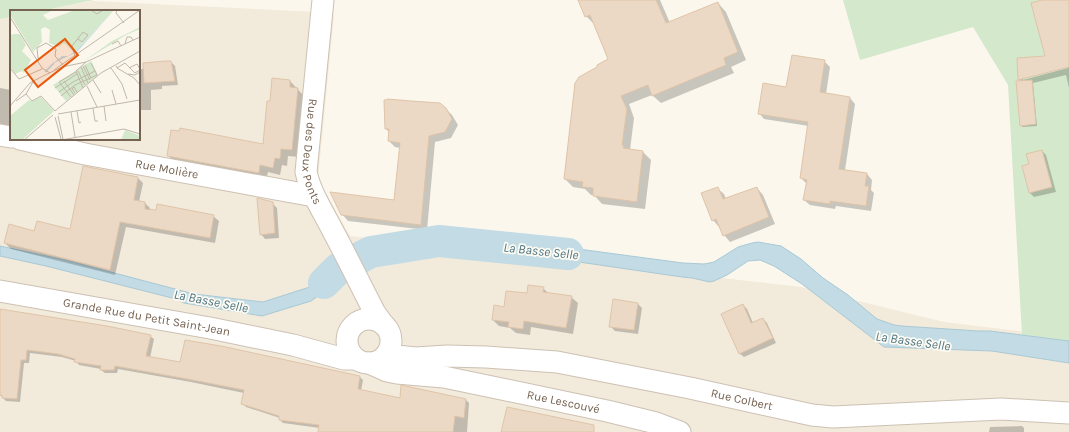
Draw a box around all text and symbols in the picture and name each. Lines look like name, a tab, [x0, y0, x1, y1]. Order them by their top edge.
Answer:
inset map	[10, 10, 140, 140]
street label: Rue des Deux Ponts	[299, 98, 325, 207]
street label: Rue Molière	[134, 156, 200, 182]
water label: La Basse Selle	[503, 240, 579, 262]
water label: La Basse Selle	[173, 286, 249, 316]
street label: Grande Rue du Petit Saint-Jean	[62, 295, 232, 339]
water label: La Basse Selle	[875, 328, 951, 354]
street label: Rue Colbert	[709, 386, 775, 413]
street label: Rue Lescouvé	[526, 387, 601, 416]

